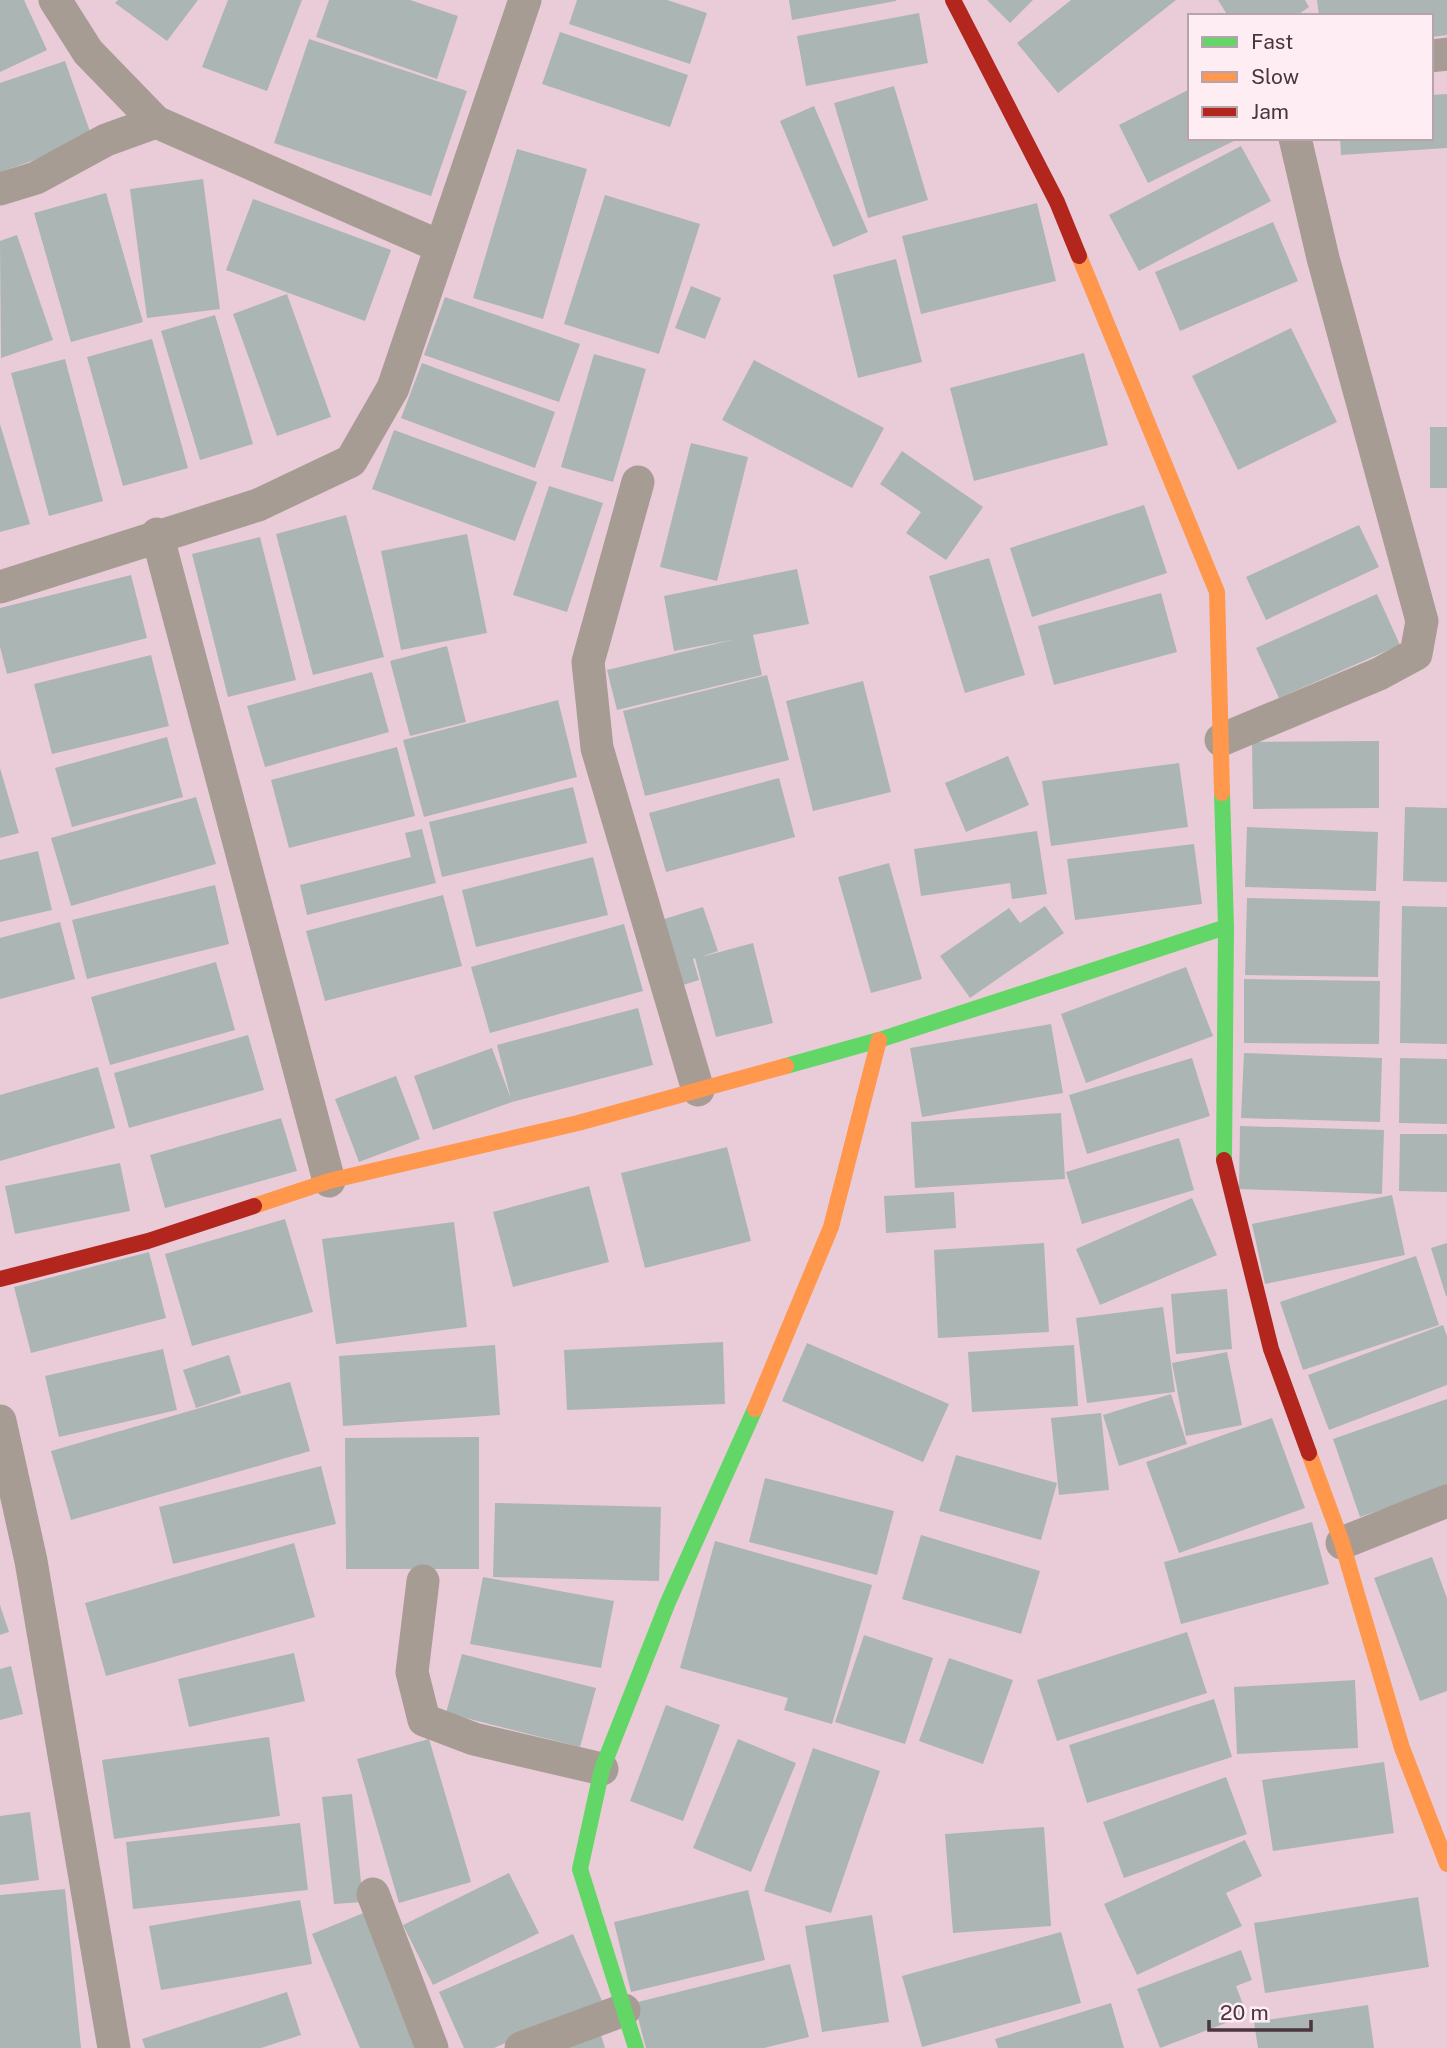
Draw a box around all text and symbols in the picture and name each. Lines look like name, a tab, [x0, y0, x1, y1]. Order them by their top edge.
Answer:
legend	[1188, 14, 1433, 140]
text: Fast	[1251, 29, 1293, 54]
text: Slow	[1251, 64, 1299, 89]
text: Jam	[1251, 99, 1289, 124]
scale bar	[1209, 1988, 1310, 2032]
text: 20 m	[1220, 2000, 1269, 2025]

